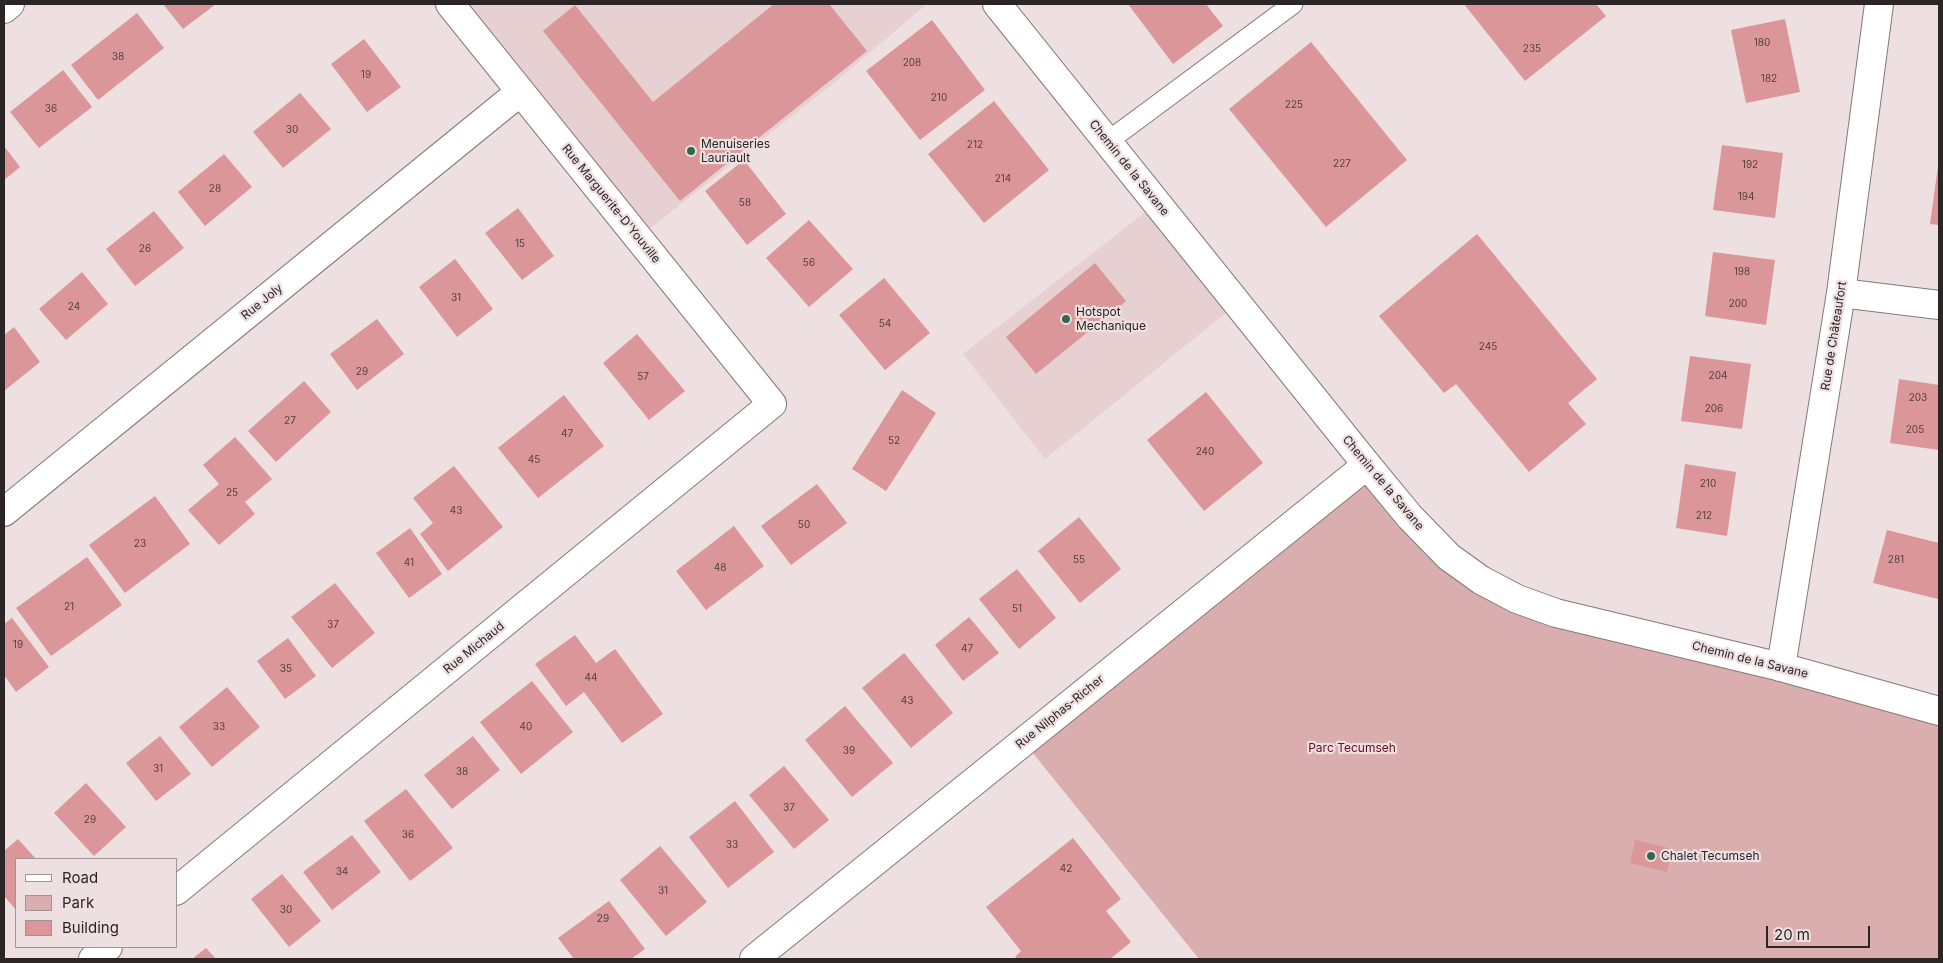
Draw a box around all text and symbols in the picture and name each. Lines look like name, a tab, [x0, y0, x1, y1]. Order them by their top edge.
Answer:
house number: 180	[1754, 37, 1770, 49]
house number: 235	[1523, 43, 1541, 55]
house number: 38	[112, 51, 124, 63]
house number: 208	[903, 57, 921, 69]
house number: 19	[361, 69, 371, 81]
house number: 182	[1761, 73, 1777, 85]
house number: 210	[931, 92, 947, 104]
house number: 225	[1285, 99, 1303, 111]
house number: 36	[45, 103, 57, 115]
street label: Chemin de la Savane	[1086, 117, 1172, 219]
house number: 30	[286, 124, 298, 136]
place label: Menuiseries Lauriault	[701, 137, 770, 165]
house number: 212	[967, 139, 983, 151]
street label: Rue Marguerite-D'Youville	[559, 142, 663, 266]
marker: Menuiseries Lauriault	[685, 145, 697, 157]
house number: 227	[1333, 158, 1351, 170]
house number: 192	[1742, 159, 1758, 171]
house number: 214	[995, 173, 1011, 185]
house number: 28	[209, 183, 221, 195]
house number: 194	[1738, 191, 1754, 203]
house number: 58	[739, 197, 751, 209]
house number: 15	[515, 238, 525, 250]
house number: 26	[139, 243, 151, 255]
house number: 56	[803, 257, 815, 269]
house number: 198	[1734, 266, 1750, 278]
street label: Rue de Châteaufort	[1818, 280, 1850, 392]
street label: Rue Joly	[238, 281, 286, 323]
house number: 31	[451, 292, 461, 304]
house number: 200	[1729, 298, 1747, 310]
house number: 24	[68, 301, 80, 313]
place label: Hotspot Mechanique	[1076, 305, 1146, 333]
marker: Hotspot Mechanique	[1060, 313, 1072, 325]
house number: 54	[879, 318, 891, 330]
house number: 245	[1479, 341, 1497, 353]
house number: 29	[356, 366, 368, 378]
house number: 204	[1709, 370, 1727, 382]
house number: 57	[637, 371, 649, 383]
house number: 203	[1909, 392, 1927, 404]
house number: 206	[1705, 403, 1723, 415]
house number: 27	[284, 415, 296, 427]
house number: 205	[1906, 424, 1924, 436]
house number: 47	[561, 428, 573, 440]
street label: Chemin de la Savane	[1339, 433, 1427, 533]
house number: 52	[888, 435, 900, 447]
house number: 240	[1196, 446, 1214, 458]
house number: 45	[528, 454, 540, 466]
house number: 210	[1700, 478, 1716, 490]
house number: 25	[226, 487, 238, 499]
house number: 43	[450, 505, 462, 517]
house number: 212	[1696, 510, 1712, 522]
house number: 50	[798, 519, 810, 531]
house number: 23	[134, 538, 146, 550]
house number: 55	[1073, 554, 1085, 566]
house number: 281	[1888, 554, 1904, 566]
house number: 41	[404, 557, 414, 569]
house number: 48	[714, 562, 726, 574]
house number: 21	[64, 601, 74, 613]
house number: 51	[1012, 603, 1022, 615]
house number: 37	[327, 619, 339, 631]
street label: Rue Michaud	[441, 619, 507, 677]
house number: 19	[13, 639, 23, 651]
street label: Chemin de la Savane	[1690, 639, 1810, 681]
house number: 47	[961, 643, 973, 655]
house number: 35	[280, 663, 292, 675]
house number: 44	[585, 672, 597, 684]
street label: Rue Nilphas-Richer	[1013, 672, 1107, 752]
house number: 43	[901, 695, 913, 707]
house number: 33	[213, 721, 225, 733]
house number: 40	[520, 721, 532, 733]
park label: Parc Tecumseh	[1308, 741, 1396, 755]
house number: 39	[843, 745, 855, 757]
house number: 31	[153, 763, 163, 775]
house number: 38	[456, 766, 468, 778]
house number: 37	[783, 802, 795, 814]
house number: 29	[84, 814, 96, 826]
house number: 36	[402, 829, 414, 841]
house number: 33	[726, 839, 738, 851]
place label: Chalet Tecumseh	[1661, 849, 1759, 863]
marker: Chalet Tecumseh	[1645, 850, 1657, 862]
legend	[15, 858, 178, 948]
house number: 42	[1060, 863, 1072, 875]
house number: 34	[336, 866, 348, 878]
text: Road	[62, 868, 98, 887]
house number: 31	[658, 885, 668, 897]
text: Park	[62, 893, 94, 912]
house number: 30	[280, 904, 292, 916]
house number: 29	[597, 913, 609, 925]
scale bar	[1768, 916, 1872, 948]
text: Building	[62, 918, 119, 937]
text: 20 m	[1774, 925, 1810, 944]

